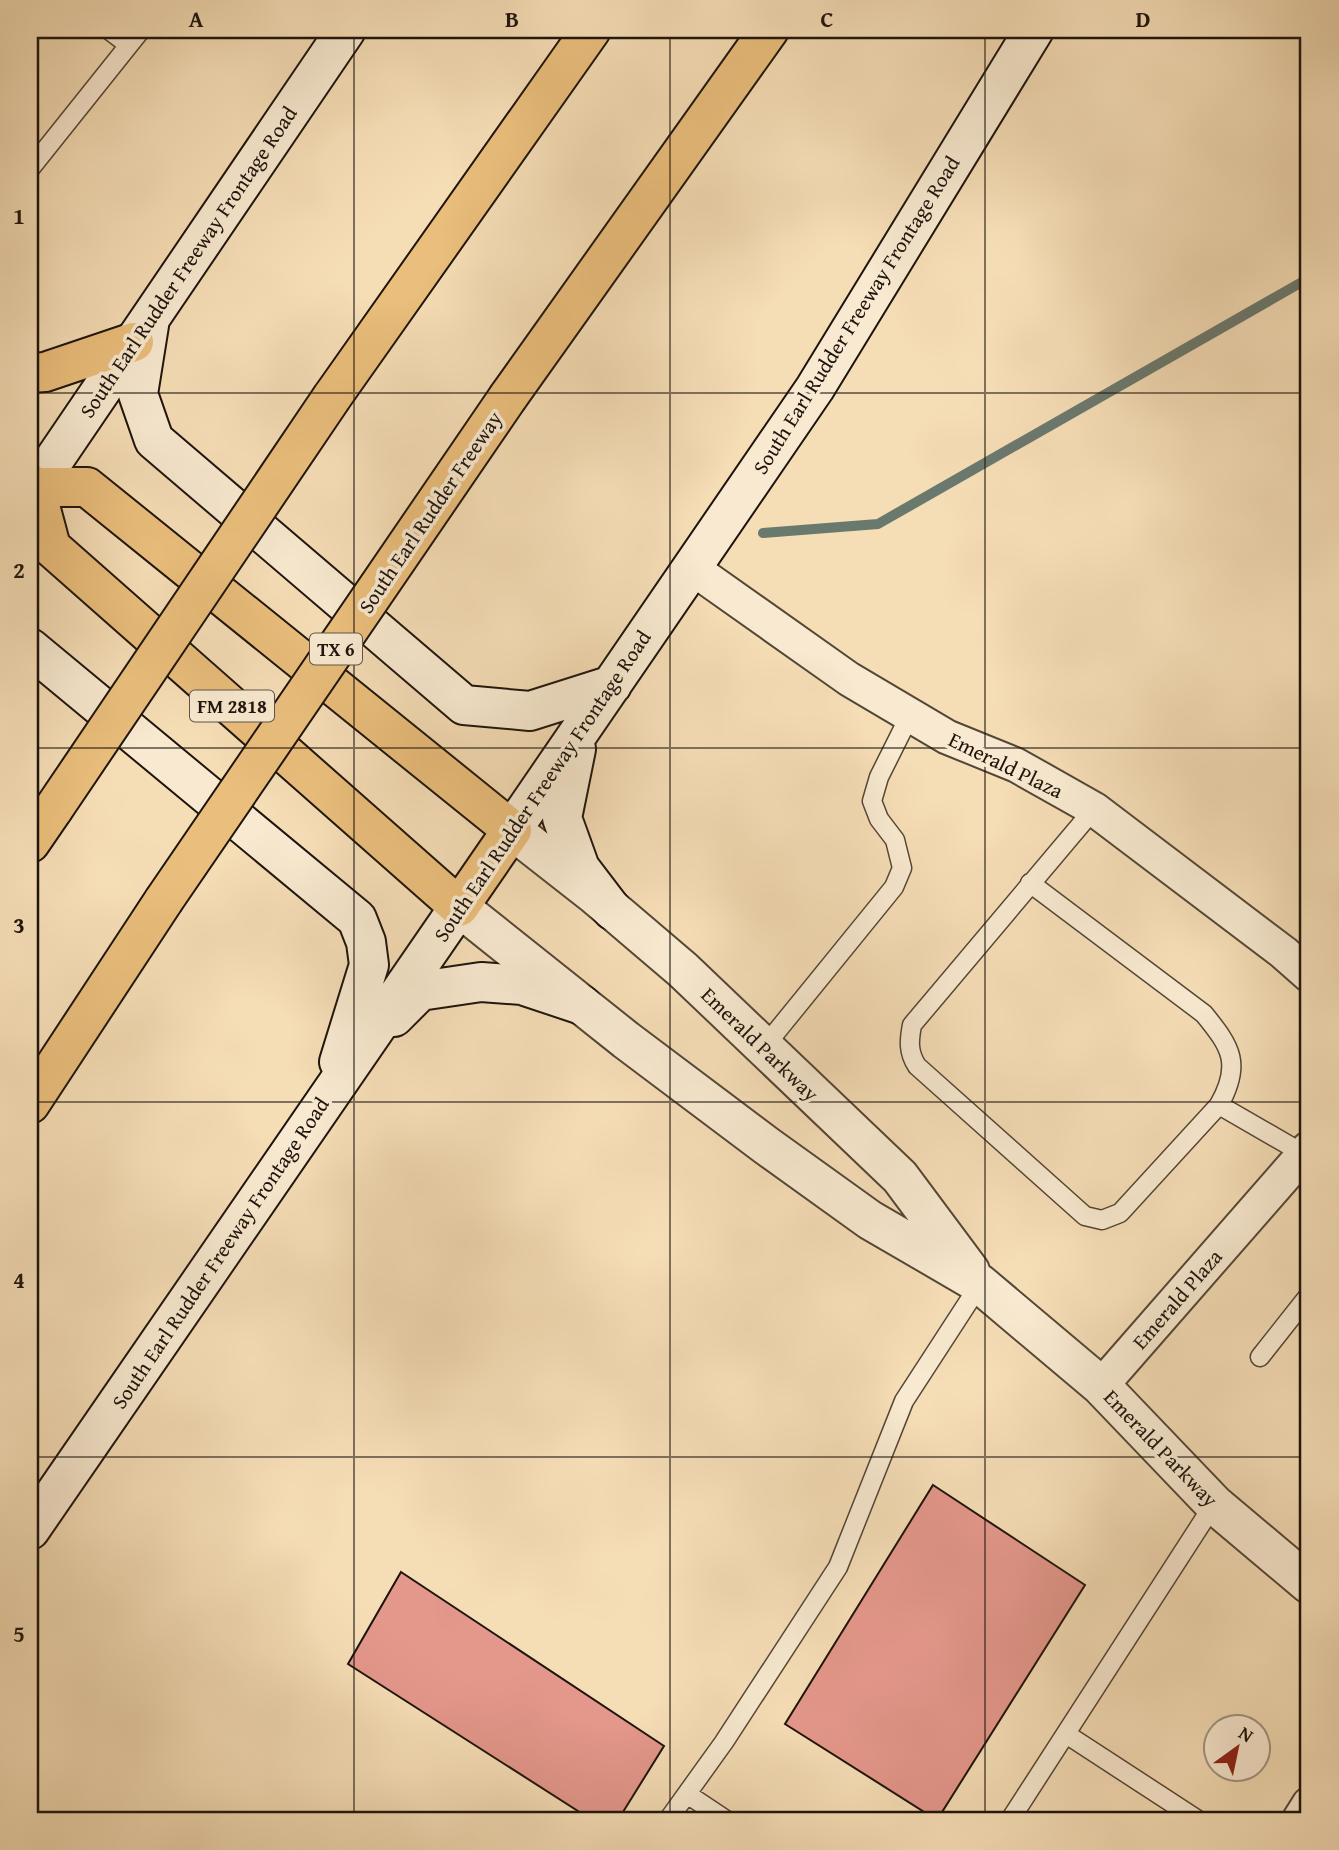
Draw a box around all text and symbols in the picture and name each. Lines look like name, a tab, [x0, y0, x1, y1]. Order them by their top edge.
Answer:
text: A	[189, 2, 204, 35]
text: B	[505, 2, 519, 35]
text: C	[820, 2, 834, 35]
text: D	[1136, 2, 1151, 35]
street label: South Earl Rudder Freeway Frontage Road	[72, 99, 305, 424]
street label: South Earl Rudder Freeway Frontage Road	[745, 149, 968, 480]
text: 1	[13, 199, 25, 232]
street label: South Earl Rudder Freeway	[351, 404, 510, 619]
text: 2	[13, 553, 25, 586]
street label: South Earl Rudder Freeway Frontage Road	[426, 623, 659, 948]
road number: TX 6	[310, 634, 362, 664]
road number: FM 2818	[190, 691, 274, 722]
street label: Emerald Plaza	[943, 724, 1069, 806]
text: 3	[13, 908, 25, 941]
street label: Emerald Parkway	[694, 980, 826, 1109]
street label: South Earl Rudder Freeway Frontage Road	[104, 1090, 337, 1415]
street label: Emerald Plaza	[1125, 1242, 1229, 1356]
text: 4	[13, 1263, 25, 1296]
street label: Emerald Parkway	[1097, 1382, 1226, 1514]
text: 5	[13, 1617, 25, 1650]
north arrow	[1202, 1714, 1272, 1784]
text: N	[1233, 1719, 1259, 1749]

